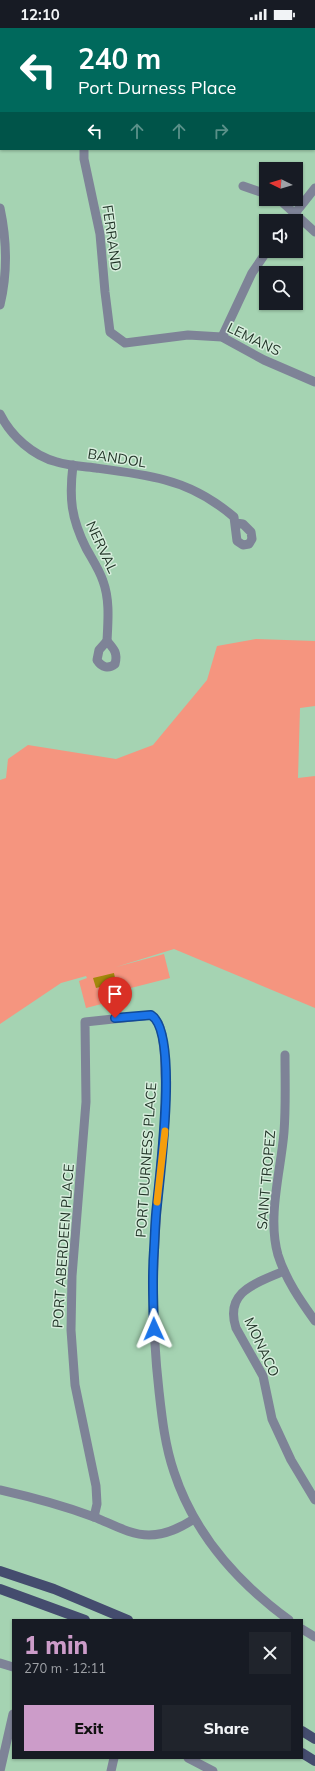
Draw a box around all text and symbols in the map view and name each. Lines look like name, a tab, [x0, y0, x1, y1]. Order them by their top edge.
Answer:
text: 12:10	[20, 5, 60, 24]
text: 240 m	[78, 41, 161, 76]
icon: left	[12, 44, 64, 96]
text: Port Durness Place	[78, 76, 236, 99]
icon: left	[84, 120, 106, 142]
icon: ahead	[126, 120, 148, 142]
icon: ahead	[168, 120, 190, 142]
icon: right	[210, 120, 232, 142]
north arrow	[259, 162, 303, 206]
map controls	[259, 162, 303, 310]
street label: FERRAND	[98, 204, 126, 272]
button: sound	[259, 214, 303, 258]
button: search	[259, 266, 303, 310]
street label: LEMANS	[224, 318, 284, 360]
street label: BANDOL	[86, 444, 148, 472]
street label: NERVAL	[82, 518, 122, 576]
pin	[98, 977, 132, 1018]
icon: arrive	[104, 983, 126, 1005]
street label: PORT DURNESS PLACE	[132, 1082, 160, 1238]
street label: SAINT TROPEZ	[253, 1130, 279, 1230]
street label: PORT ABERDEEN PLACE	[48, 1163, 78, 1329]
position arrow	[133, 1308, 175, 1350]
street label: MONACO	[240, 1314, 284, 1380]
text: 1 min	[24, 1630, 88, 1660]
button: close	[249, 1632, 291, 1674]
text: 270 m · 12:11	[24, 1660, 106, 1676]
button: Exit	[24, 1705, 154, 1751]
button: Share	[162, 1705, 291, 1751]

